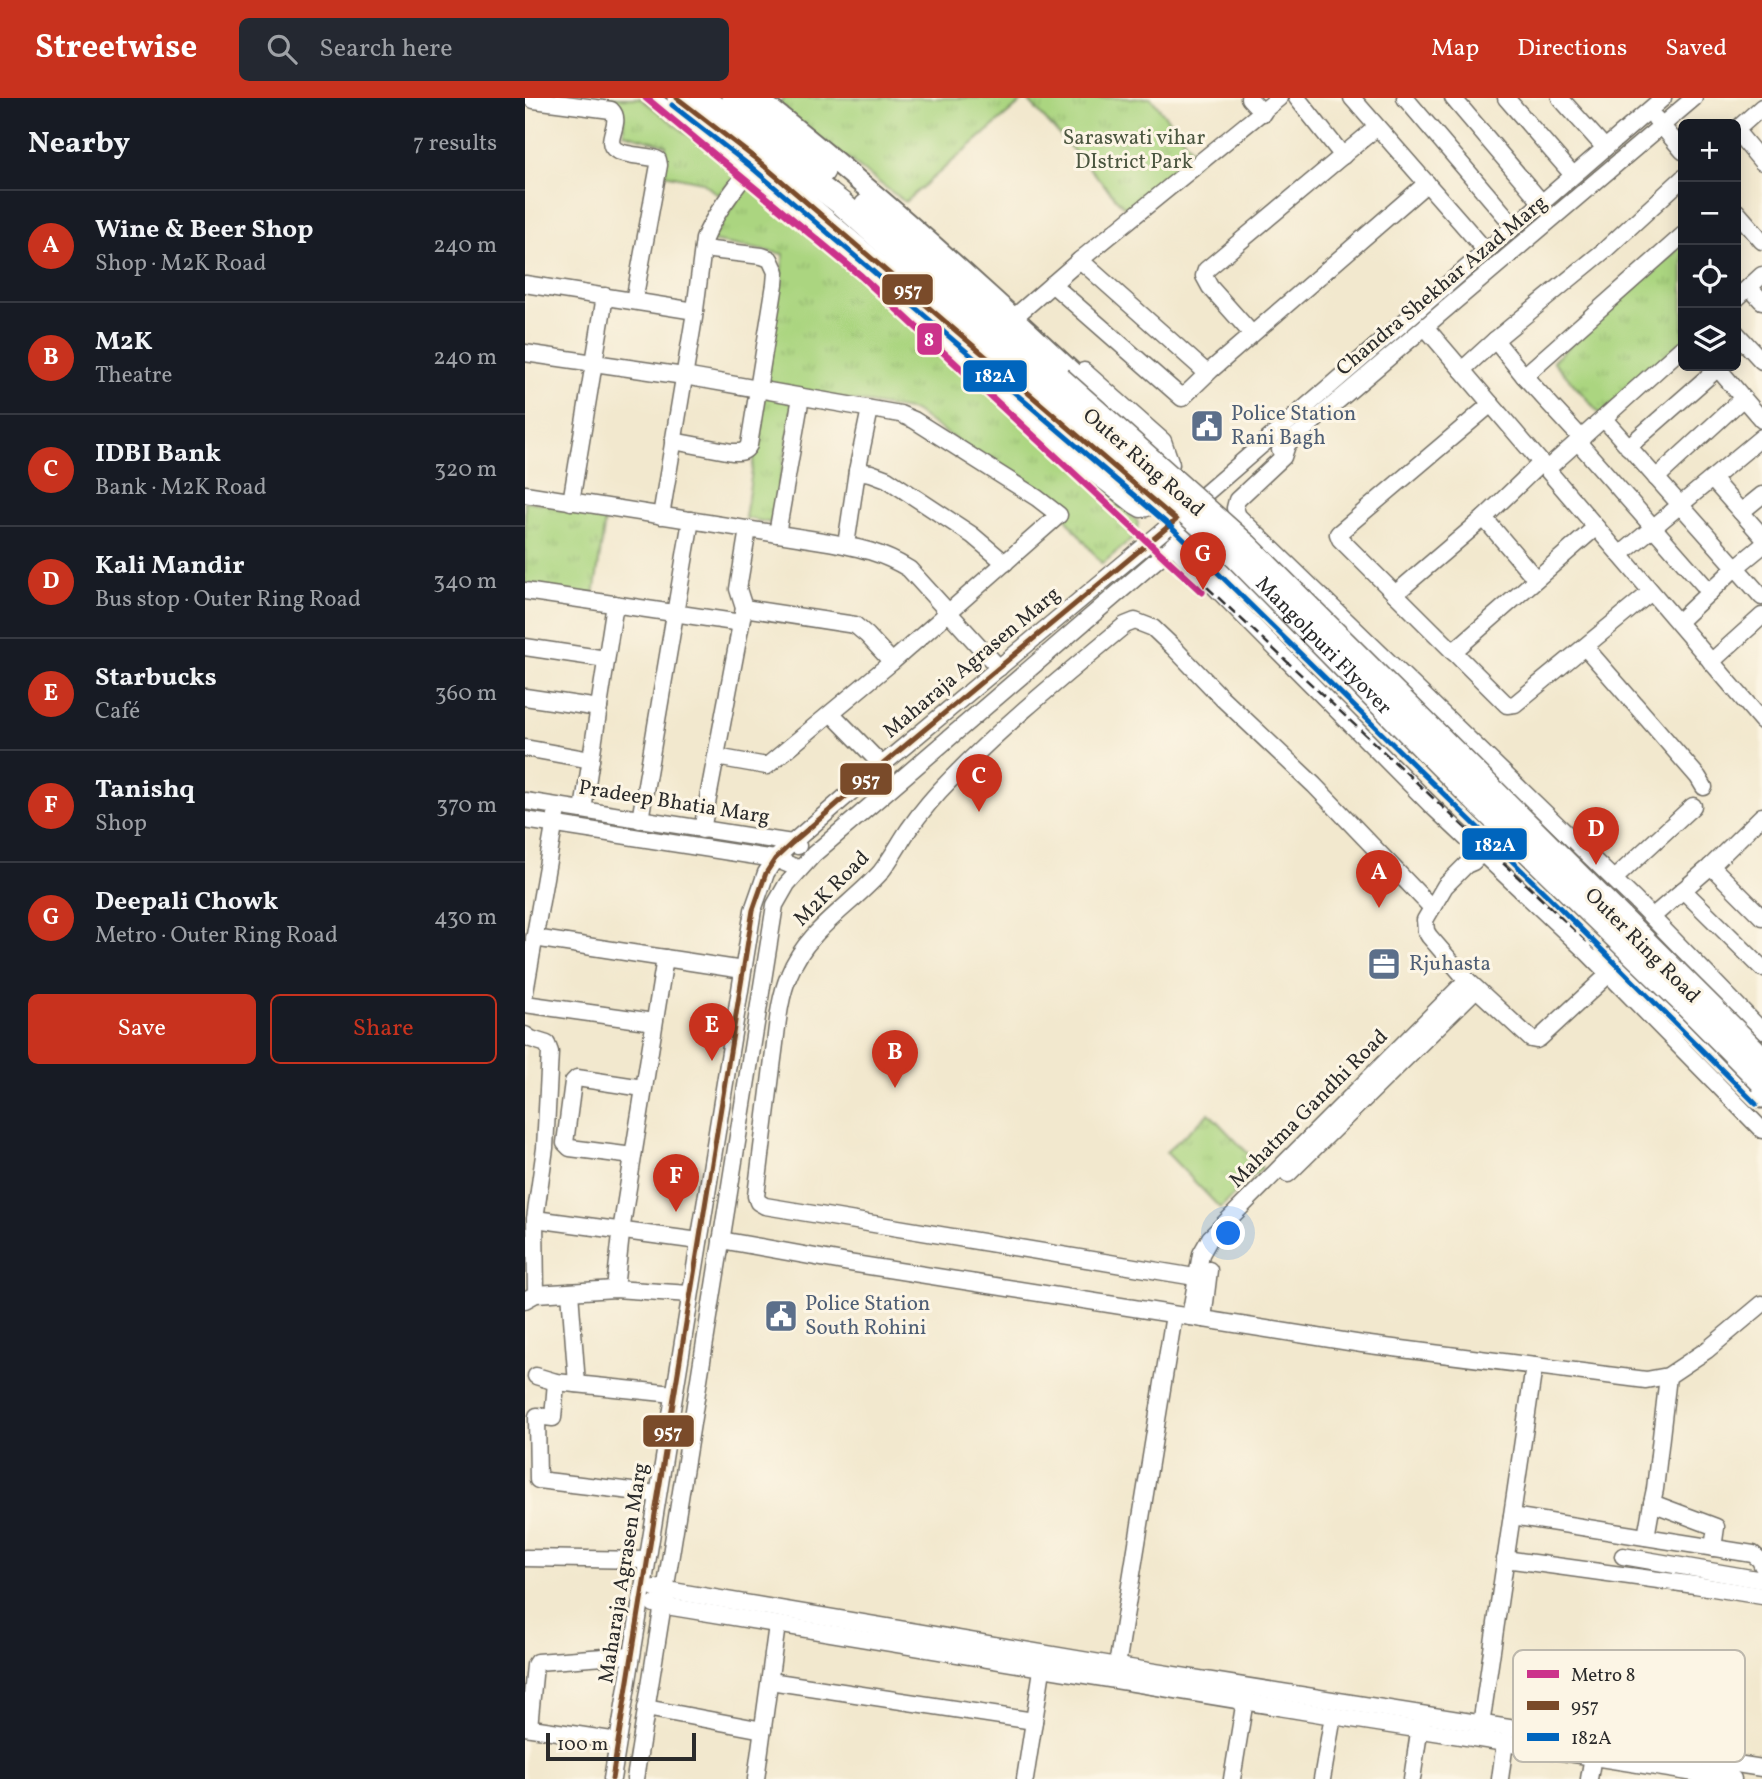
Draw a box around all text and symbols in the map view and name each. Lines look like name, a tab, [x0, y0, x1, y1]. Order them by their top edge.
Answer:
search box	[239, 18, 729, 81]
text: Streetwise	[35, 26, 197, 72]
icon: search	[263, 30, 301, 68]
text: Search here	[319, 31, 453, 67]
text: Map	[1431, 32, 1479, 66]
text: Directions	[1517, 32, 1627, 66]
text: Saved	[1665, 32, 1727, 66]
map controls	[1678, 119, 1741, 371]
button: +	[1678, 119, 1741, 182]
text: Nearby	[28, 123, 130, 165]
park label: Saraswati vihar DIstrict Park	[1063, 124, 1206, 177]
text: 7 results	[413, 128, 497, 160]
button: −	[1678, 182, 1741, 245]
street label: Chandra Shekhar Azad Marg	[1330, 189, 1554, 383]
text: Wine & Beer Shop	[95, 212, 313, 248]
text: A	[43, 230, 59, 262]
text: 240 m	[433, 230, 497, 262]
button: locate	[1678, 245, 1741, 308]
text: Shop · M2K Road	[95, 248, 266, 280]
line badge: 957	[881, 273, 934, 306]
text: 957	[894, 278, 922, 304]
button: layers	[1678, 308, 1741, 371]
line badge: 8	[916, 322, 943, 356]
text: M2K	[95, 324, 152, 360]
text: 8	[924, 328, 934, 354]
text: B	[43, 342, 59, 374]
text: 240 m	[433, 342, 497, 374]
line badge: 182A	[962, 359, 1028, 393]
text: Theatre	[95, 360, 172, 392]
text: 182A	[974, 364, 1016, 390]
place label: Police Station Rani Bagh	[1231, 400, 1356, 453]
street label: Outer Ring Road	[1076, 402, 1210, 524]
public building icon: Police Station Rani Bagh	[1188, 407, 1226, 445]
text: IDBI Bank	[95, 436, 221, 472]
text: C	[44, 454, 58, 486]
text: 320 m	[434, 454, 497, 486]
text: Bank · M2K Road	[95, 472, 267, 504]
pin: G	[1180, 532, 1226, 590]
text: Kali Mandir	[95, 548, 245, 584]
text: D	[43, 566, 59, 598]
text: 340 m	[433, 566, 497, 598]
street label: Mangolpuri Flyover	[1249, 570, 1398, 722]
street label: Maharaja Agrasen Marg	[877, 580, 1067, 746]
text: Bus stop · Outer Ring Road	[95, 584, 361, 616]
text: Starbucks	[95, 660, 217, 696]
text: E	[44, 678, 58, 710]
text: 360 m	[435, 678, 497, 710]
text: Café	[95, 696, 140, 728]
pin: C	[956, 754, 1002, 812]
line badge: 957	[839, 762, 893, 796]
text: 957	[852, 768, 880, 794]
text: Tanishq	[95, 772, 195, 808]
street label: Pradeep Bhatia Marg	[576, 774, 772, 832]
text: F	[44, 790, 58, 822]
text: 370 m	[436, 790, 497, 822]
pin: D	[1573, 807, 1619, 865]
text: Shop	[95, 808, 147, 840]
line badge: 182A	[1461, 827, 1528, 861]
text: 182A	[1474, 833, 1516, 859]
street label: M2K Road	[788, 845, 876, 933]
pin: A	[1356, 850, 1402, 908]
street label: Outer Ring Road	[1578, 882, 1706, 1010]
text: Deepali Chowk	[95, 884, 278, 920]
text: G	[43, 902, 59, 934]
text: 430 m	[434, 902, 497, 934]
text: Metro · Outer Ring Road	[95, 920, 338, 952]
office icon: Rjuhasta	[1365, 945, 1403, 983]
place label: Rjuhasta	[1409, 950, 1491, 979]
button: Save	[28, 994, 256, 1064]
button: Share	[270, 994, 497, 1064]
pin: E	[689, 1003, 735, 1061]
street label: Mahatma Gandhi Road	[1223, 1023, 1395, 1195]
pin: B	[872, 1030, 918, 1088]
pin: F	[653, 1154, 699, 1212]
your location	[1211, 1216, 1245, 1250]
place label: Police Station South Rohini	[805, 1290, 930, 1343]
public building icon: Police Station South Rohini	[762, 1297, 800, 1335]
line badge: 957	[642, 1414, 695, 1448]
text: 957	[654, 1420, 682, 1446]
street label: Maharaja Agrasen Marg	[592, 1461, 656, 1685]
legend	[1513, 1650, 1745, 1762]
text: Metro 8	[1571, 1663, 1636, 1689]
text: 957	[1571, 1694, 1599, 1720]
text: 182A	[1571, 1726, 1612, 1752]
scale bar	[546, 1730, 697, 1762]
text: 100 m	[557, 1732, 608, 1758]

